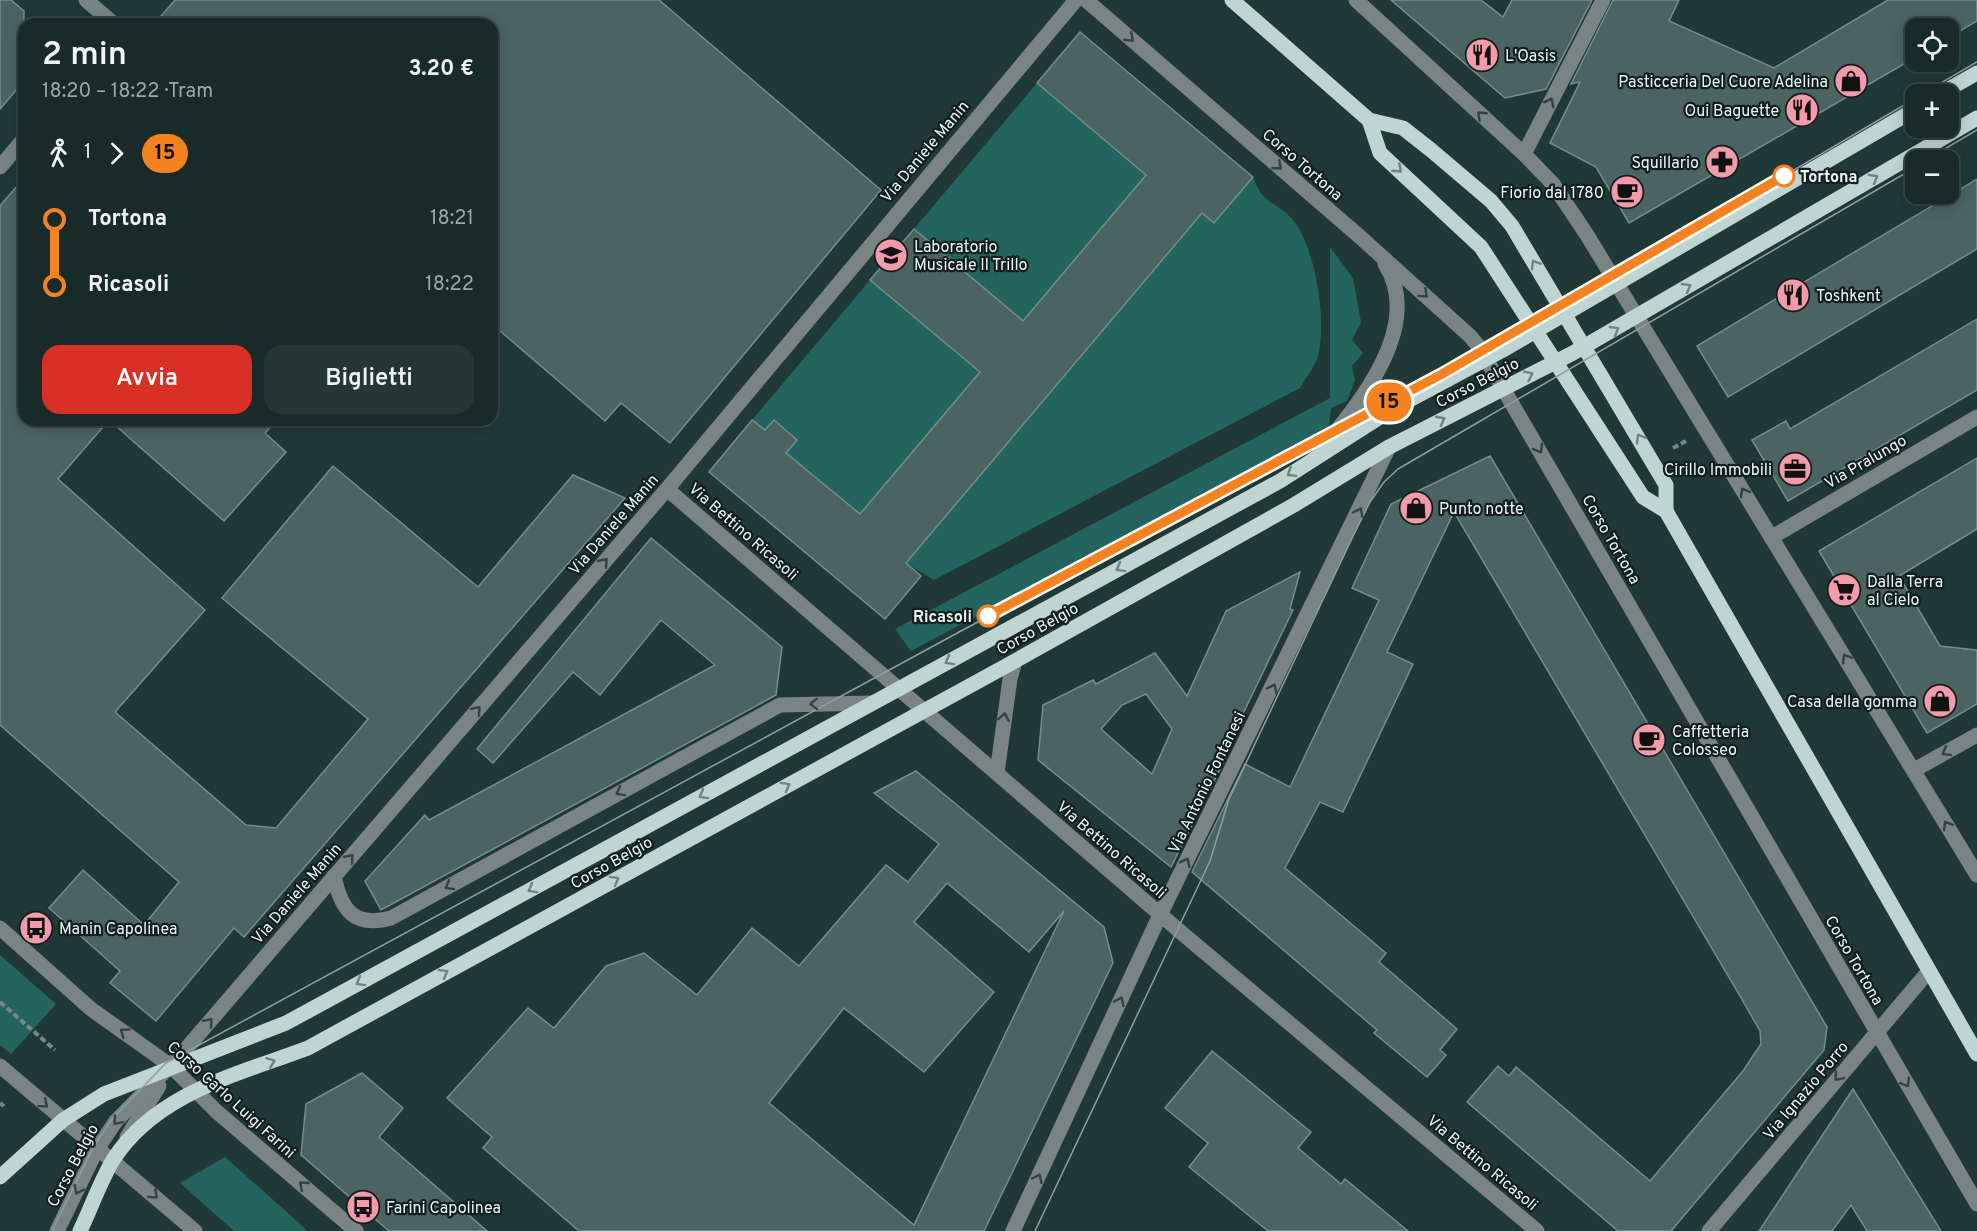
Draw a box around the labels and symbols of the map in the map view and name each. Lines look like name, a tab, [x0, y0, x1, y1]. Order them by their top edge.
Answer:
one-way arrow	[1123, 31, 1134, 42]
restaurant icon: L'Oasis	[1464, 37, 1500, 73]
place label: L'Oasis	[1505, 47, 1556, 67]
shop icon: Pasticceria Del Cuore Adelina	[1833, 63, 1869, 99]
place label: Pasticceria Del Cuore Adelina	[1618, 73, 1828, 93]
restaurant icon: Oui Baguette	[1784, 92, 1820, 128]
street label: Via Daniele Manin	[877, 97, 974, 207]
one-way arrow	[1543, 98, 1555, 109]
place label: Oui Baguette	[1685, 102, 1779, 122]
one-way arrow	[1477, 111, 1487, 122]
street label: Corso Tortona	[1257, 125, 1346, 206]
pharmacy icon: Squillario	[1704, 144, 1740, 180]
place label: Squillario	[1631, 154, 1699, 174]
one-way arrow	[1271, 159, 1281, 170]
one-way arrow	[1391, 162, 1401, 173]
marker: Tortona	[1773, 165, 1795, 187]
place label: Tortona	[1800, 168, 1857, 188]
cafe icon: Fiorio dal 1780	[1609, 174, 1645, 210]
one-way arrow	[1868, 174, 1878, 186]
place label: Fiorio dal 1780	[1500, 184, 1604, 204]
school or university icon: Laboratorio Musicale Il Trillo	[873, 237, 909, 273]
place label: Laboratorio Musicale Il Trillo	[914, 238, 1028, 276]
one-way arrow	[1530, 260, 1542, 270]
restaurant icon: Toshkent	[1775, 277, 1811, 313]
one-way arrow	[1681, 283, 1691, 295]
one-way arrow	[1417, 287, 1428, 298]
place label: Toshkent	[1816, 287, 1881, 307]
one-way arrow	[1609, 325, 1619, 337]
street label: Corso Belgio	[1433, 354, 1523, 413]
one-way arrow	[1523, 370, 1534, 382]
line badge: 15	[1362, 382, 1416, 422]
one-way arrow	[1434, 416, 1445, 427]
street label: Via Pralungo	[1821, 431, 1911, 494]
one-way arrow	[1636, 434, 1647, 444]
one-way arrow	[1532, 443, 1543, 454]
office icon: Cirillo Immobili	[1777, 451, 1813, 487]
place label: Cirillo Immobili	[1664, 461, 1772, 481]
one-way arrow	[1287, 466, 1297, 478]
street label: Via Daniele Manin	[565, 471, 664, 580]
street label: Via Bettino Ricasoli	[684, 479, 802, 586]
one-way arrow	[1740, 488, 1752, 498]
shop icon: Punto notte	[1398, 490, 1434, 526]
street label: Corso Tortona	[1577, 492, 1644, 588]
place label: Punto notte	[1439, 500, 1524, 520]
one-way arrow	[1351, 508, 1363, 519]
one-way arrow	[597, 558, 608, 569]
one-way arrow	[1116, 561, 1127, 572]
supermarket icon: Dalla Terra al Cielo	[1826, 572, 1862, 608]
place label: Dalla Terra al Cielo	[1867, 573, 1943, 611]
street label: Corso Belgio	[993, 599, 1083, 661]
marker: Ricasoli	[977, 605, 999, 627]
place label: Ricasoli	[913, 608, 972, 628]
one-way arrow	[945, 654, 955, 665]
one-way arrow	[1841, 654, 1853, 664]
one-way arrow	[1265, 683, 1277, 694]
shop icon: Casa della gomma	[1922, 683, 1958, 719]
place label: Casa della gomma	[1787, 693, 1917, 713]
one-way arrow	[809, 697, 818, 710]
one-way arrow	[470, 706, 481, 717]
street label: Via Antonio Fontanesi	[1165, 709, 1251, 857]
one-way arrow	[998, 713, 1010, 722]
cafe icon: Caffetteria Colosseo	[1631, 722, 1667, 758]
place label: Caffetteria Colosseo	[1672, 723, 1749, 761]
one-way arrow	[1942, 745, 1952, 757]
one-way arrow	[780, 782, 791, 793]
one-way arrow	[616, 785, 626, 796]
one-way arrow	[699, 788, 709, 800]
street label: Via Bettino Ricasoli	[1052, 797, 1170, 904]
one-way arrow	[1943, 821, 1954, 831]
street label: Corso Belgio	[567, 833, 657, 895]
street label: Via Daniele Manin	[248, 840, 347, 949]
one-way arrow	[343, 854, 354, 865]
one-way arrow	[1179, 858, 1191, 869]
one-way arrow	[609, 876, 620, 887]
one-way arrow	[445, 879, 455, 890]
one-way arrow	[527, 882, 538, 893]
bus stop icon: Manin Capolinea	[18, 910, 54, 946]
street label: Corso Tortona	[1820, 913, 1887, 1009]
place label: Manin Capolinea	[59, 920, 178, 940]
one-way arrow	[438, 969, 448, 981]
one-way arrow	[356, 975, 367, 986]
one-way arrow	[1113, 997, 1125, 1008]
one-way arrow	[202, 1018, 213, 1029]
one-way arrow	[119, 1028, 130, 1039]
street label: Corso Carlo Luigi Farini	[162, 1038, 299, 1163]
street label: Via Ignazio Porro	[1759, 1038, 1854, 1145]
one-way arrow	[265, 1057, 276, 1069]
one-way arrow	[1835, 1070, 1846, 1081]
one-way arrow	[1898, 1077, 1910, 1087]
one-way arrow	[37, 1096, 48, 1107]
street label: Via Bettino Ricasoli	[1422, 1111, 1541, 1216]
one-way arrow	[114, 1114, 125, 1125]
street label: Corso Belgio	[44, 1121, 104, 1211]
one-way arrow	[1030, 1173, 1042, 1184]
one-way arrow	[299, 1182, 310, 1193]
one-way arrow	[73, 1183, 85, 1194]
one-way arrow	[148, 1188, 158, 1199]
bus stop icon: Farini Capolinea	[345, 1189, 381, 1225]
place label: Farini Capolinea	[386, 1199, 501, 1219]

